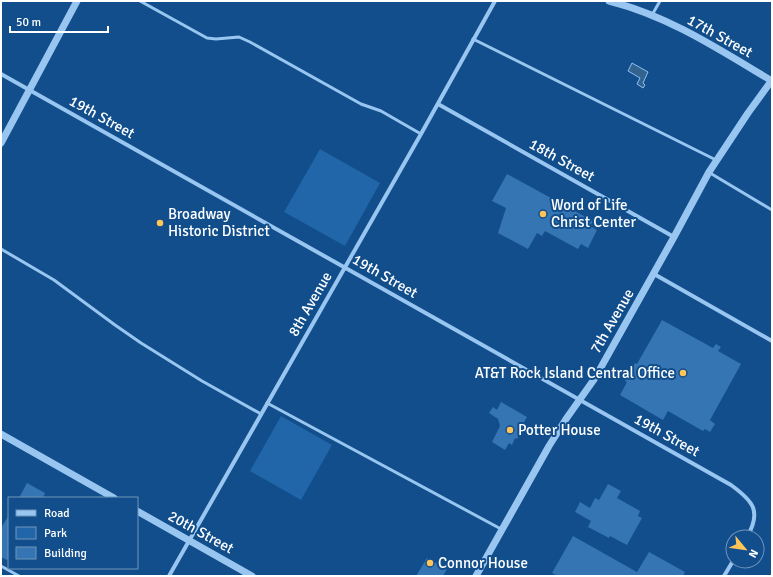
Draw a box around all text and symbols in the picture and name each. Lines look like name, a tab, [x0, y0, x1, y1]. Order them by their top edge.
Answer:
scale bar	[10, 8, 108, 34]
street label: 17th Street	[684, 11, 756, 61]
text: 50 m	[16, 15, 41, 30]
street label: 19th Street	[66, 92, 138, 142]
street label: 18th Street	[526, 135, 598, 185]
place label: Word of Life Christ Center	[551, 196, 636, 231]
place label: Broadway Historic District	[168, 205, 270, 240]
marker: Word of Life Christ Center	[538, 209, 548, 219]
marker: Broadway Historic District	[155, 218, 165, 228]
street label: 19th Street	[349, 250, 421, 302]
street label: 8th Avenue	[284, 268, 336, 340]
street label: 7th Avenue	[586, 285, 638, 357]
place label: AT&T Rock Island Central Office	[475, 364, 675, 382]
marker: AT&T Rock Island Central Office	[678, 368, 688, 378]
street label: 19th Street	[631, 410, 703, 460]
place label: Potter House	[518, 421, 601, 439]
marker: Potter House	[505, 425, 515, 435]
legend	[8, 497, 138, 569]
text: Road	[44, 506, 70, 521]
street label: 20th Street	[165, 507, 237, 557]
text: Park	[44, 526, 67, 541]
north arrow	[725, 529, 765, 569]
text: Building	[44, 546, 87, 561]
text: N	[746, 547, 761, 560]
place label: Connor House	[438, 554, 528, 572]
marker: Connor House	[425, 558, 435, 568]

